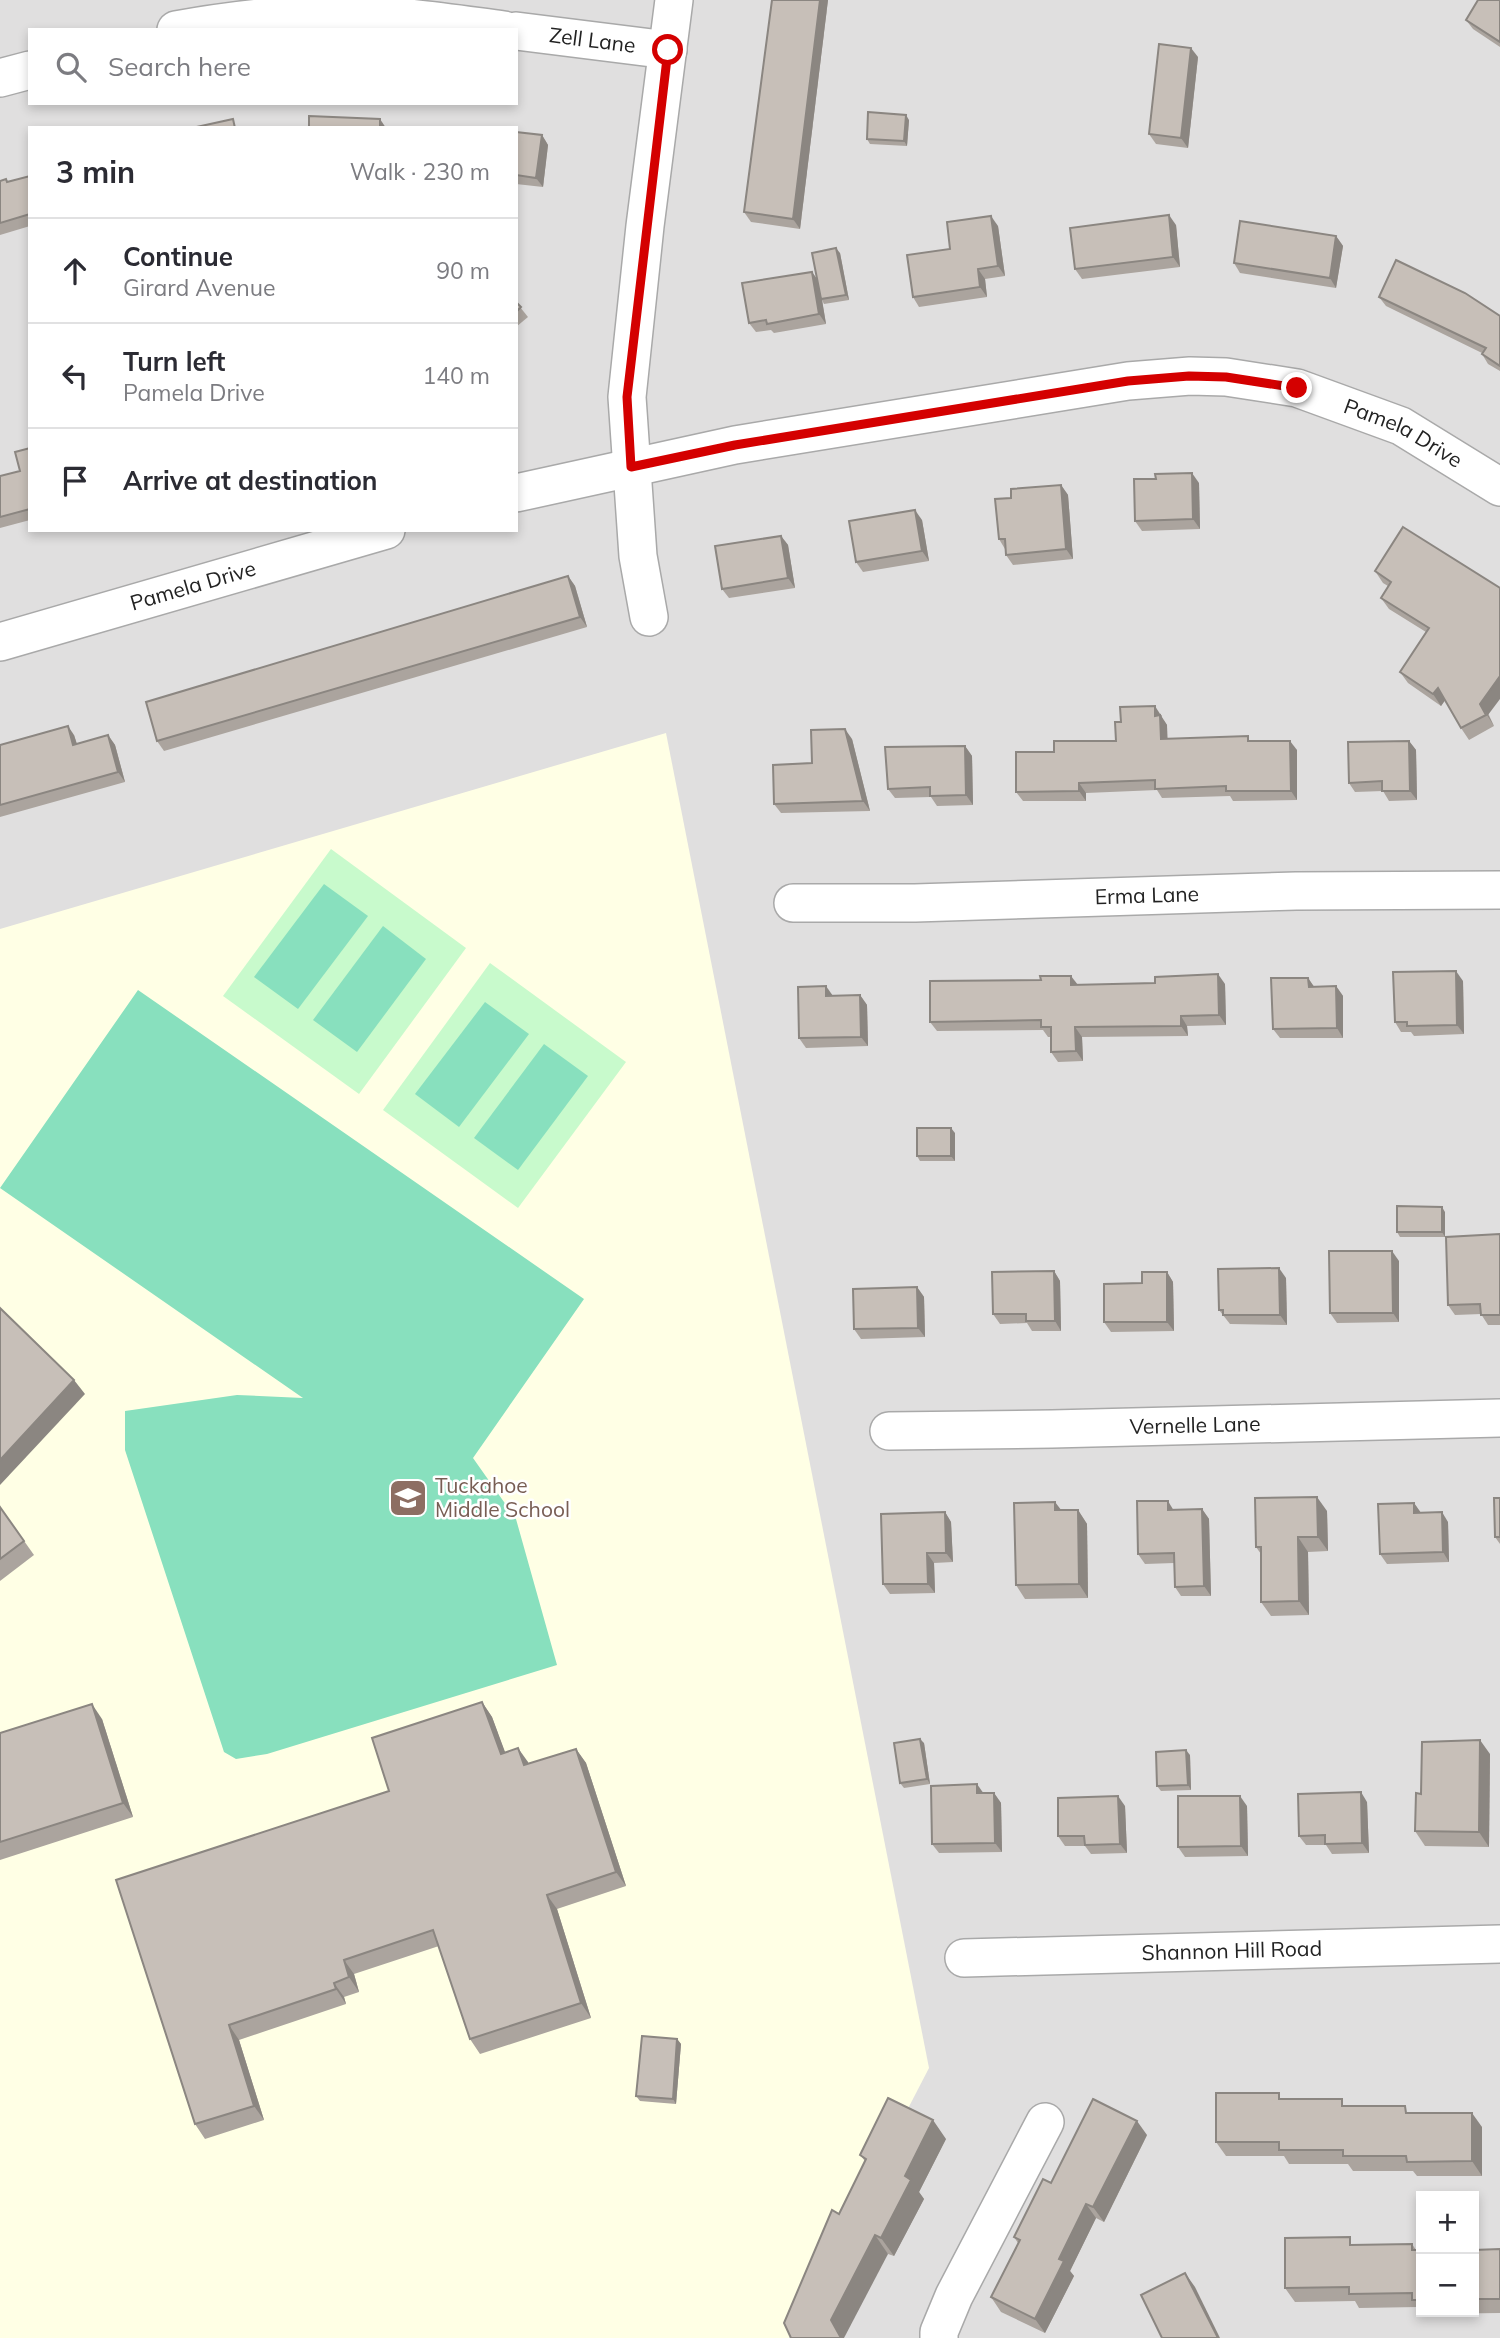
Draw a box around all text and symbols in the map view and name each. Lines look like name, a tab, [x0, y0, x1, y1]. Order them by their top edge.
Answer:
street label: Zell Lane	[548, 21, 637, 58]
search box	[28, 28, 518, 105]
route start	[652, 34, 683, 65]
icon: search	[52, 48, 90, 86]
text: Search here	[108, 50, 251, 83]
text: 3 min	[56, 153, 135, 191]
text: Walk · 230 m	[350, 157, 490, 186]
text: Continue	[123, 240, 233, 273]
icon: ahead	[56, 252, 94, 290]
text: 90 m	[436, 256, 490, 285]
text: Girard Avenue	[123, 273, 275, 302]
text: Turn left	[123, 345, 225, 378]
icon: left	[56, 357, 94, 395]
text: 140 m	[422, 361, 490, 390]
route end	[1281, 372, 1312, 403]
text: Pamela Drive	[123, 378, 265, 407]
street label: Pamela Drive	[1341, 392, 1468, 473]
icon: arrive	[56, 462, 94, 500]
text: Arrive at destination	[123, 464, 378, 497]
street label: Pamela Drive	[127, 554, 259, 616]
street label: Erma Lane	[1094, 880, 1199, 909]
street label: Vernelle Lane	[1129, 1410, 1261, 1439]
place label: Tuckahoe Middle School	[435, 1472, 570, 1522]
school or university icon: Tuckahoe Middle School	[387, 1477, 429, 1519]
street label: Shannon Hill Road	[1141, 1935, 1322, 1965]
map controls	[1416, 2191, 1479, 2317]
button: +	[1416, 2191, 1479, 2254]
button: −	[1416, 2254, 1479, 2317]

